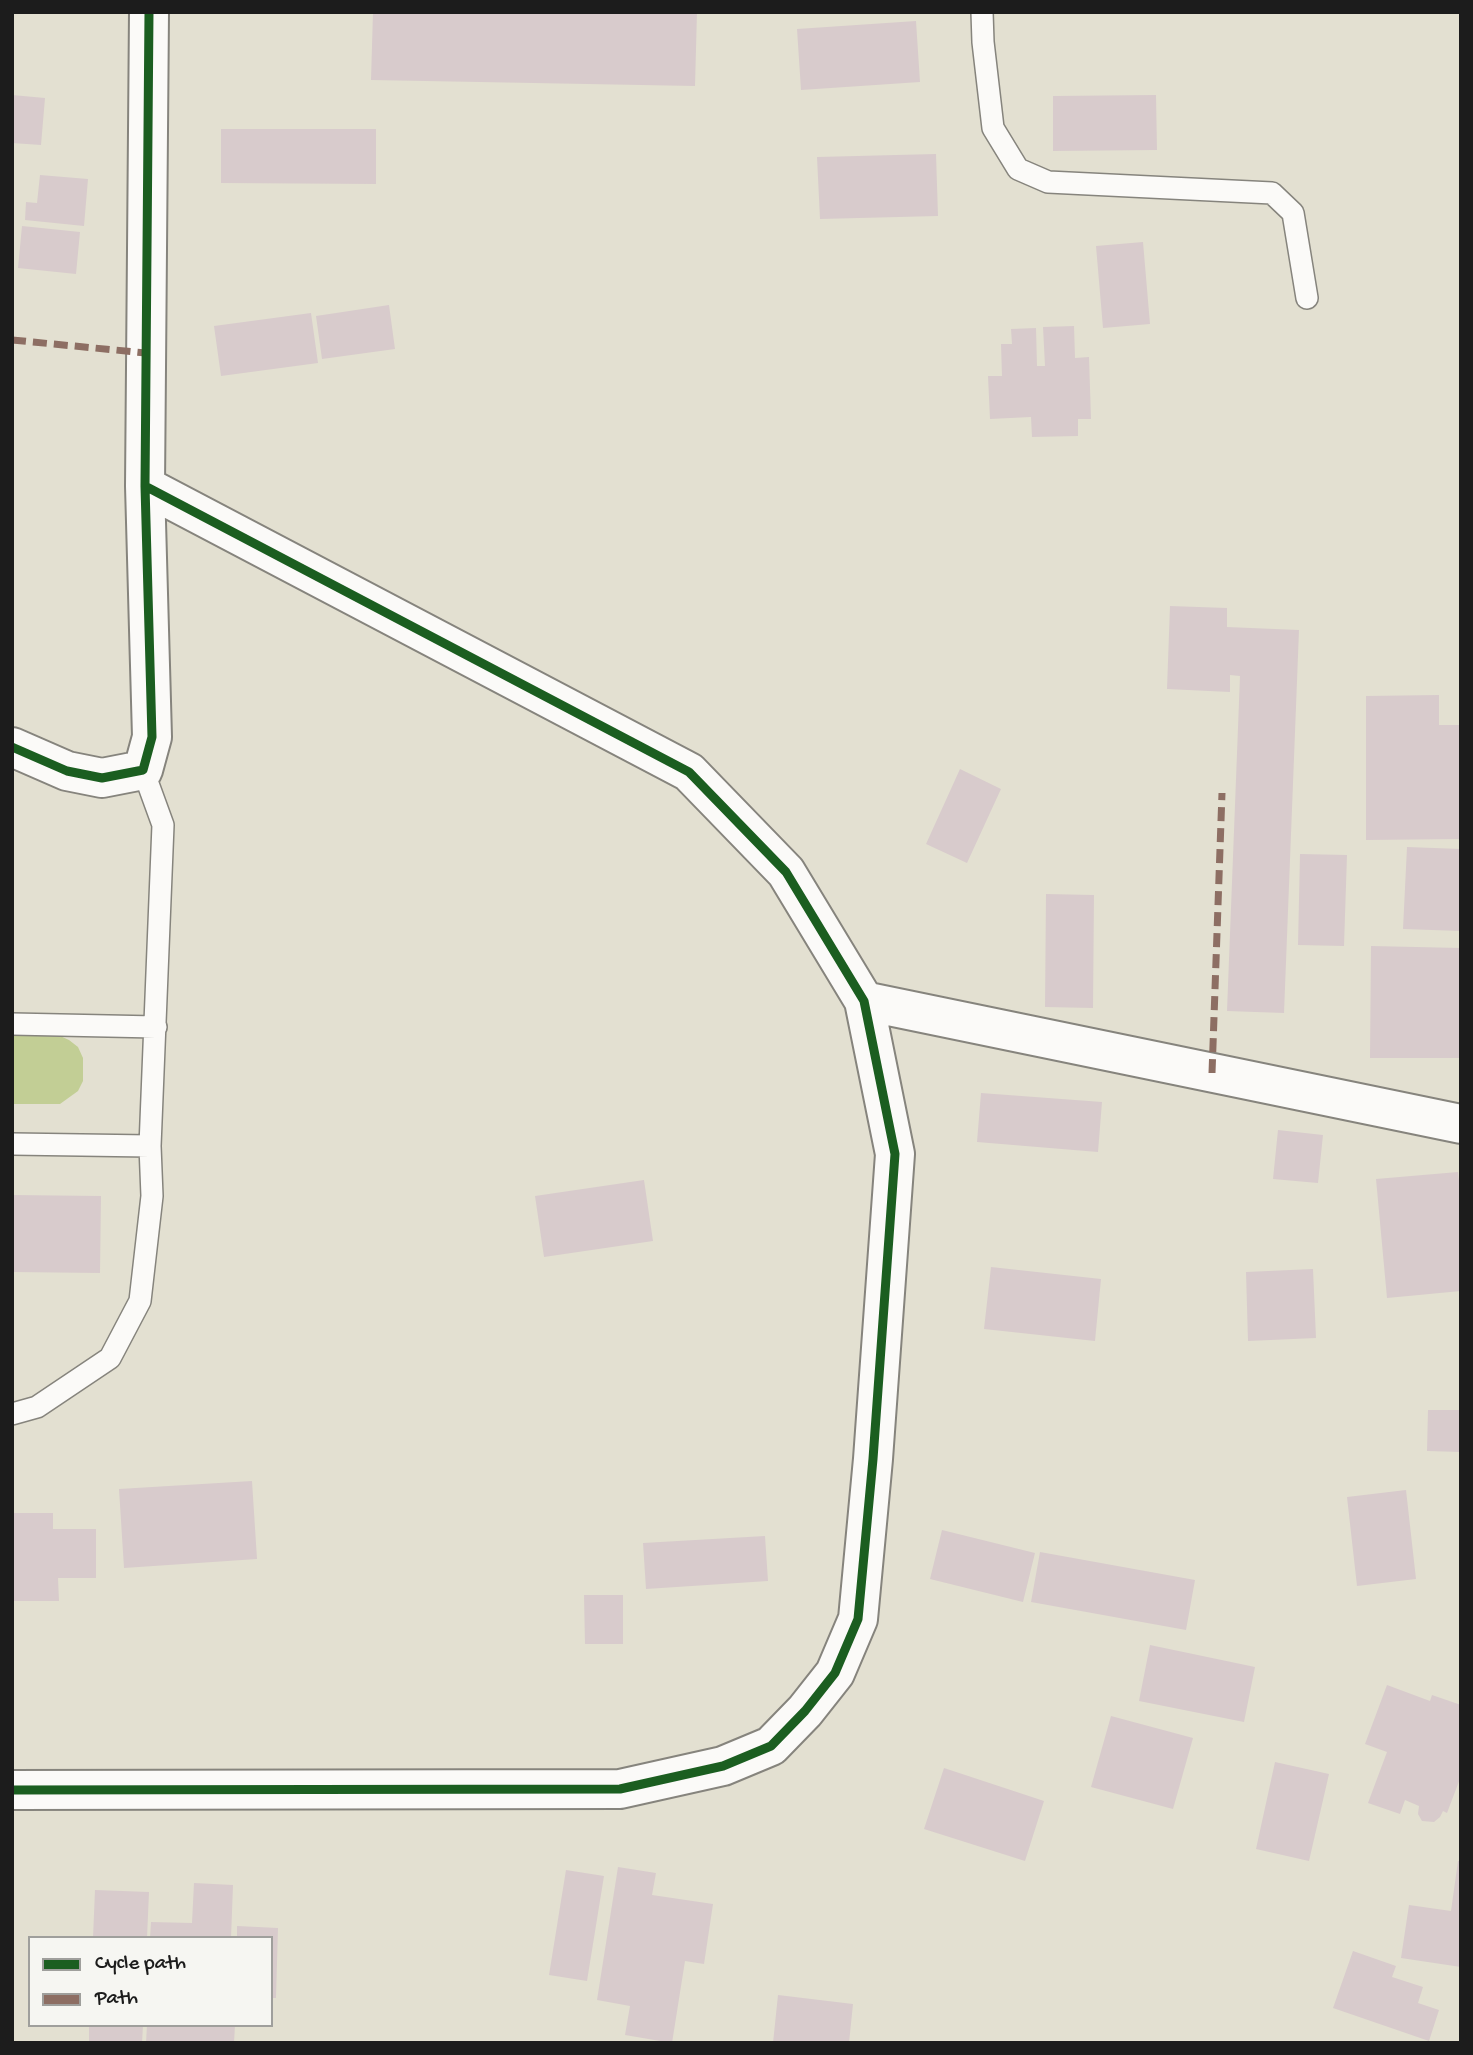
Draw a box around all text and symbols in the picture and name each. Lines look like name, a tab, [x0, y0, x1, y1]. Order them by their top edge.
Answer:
legend	[28, 1936, 273, 2027]
text: Cycle path	[95, 1952, 186, 1977]
text: Path	[95, 1987, 138, 2012]

